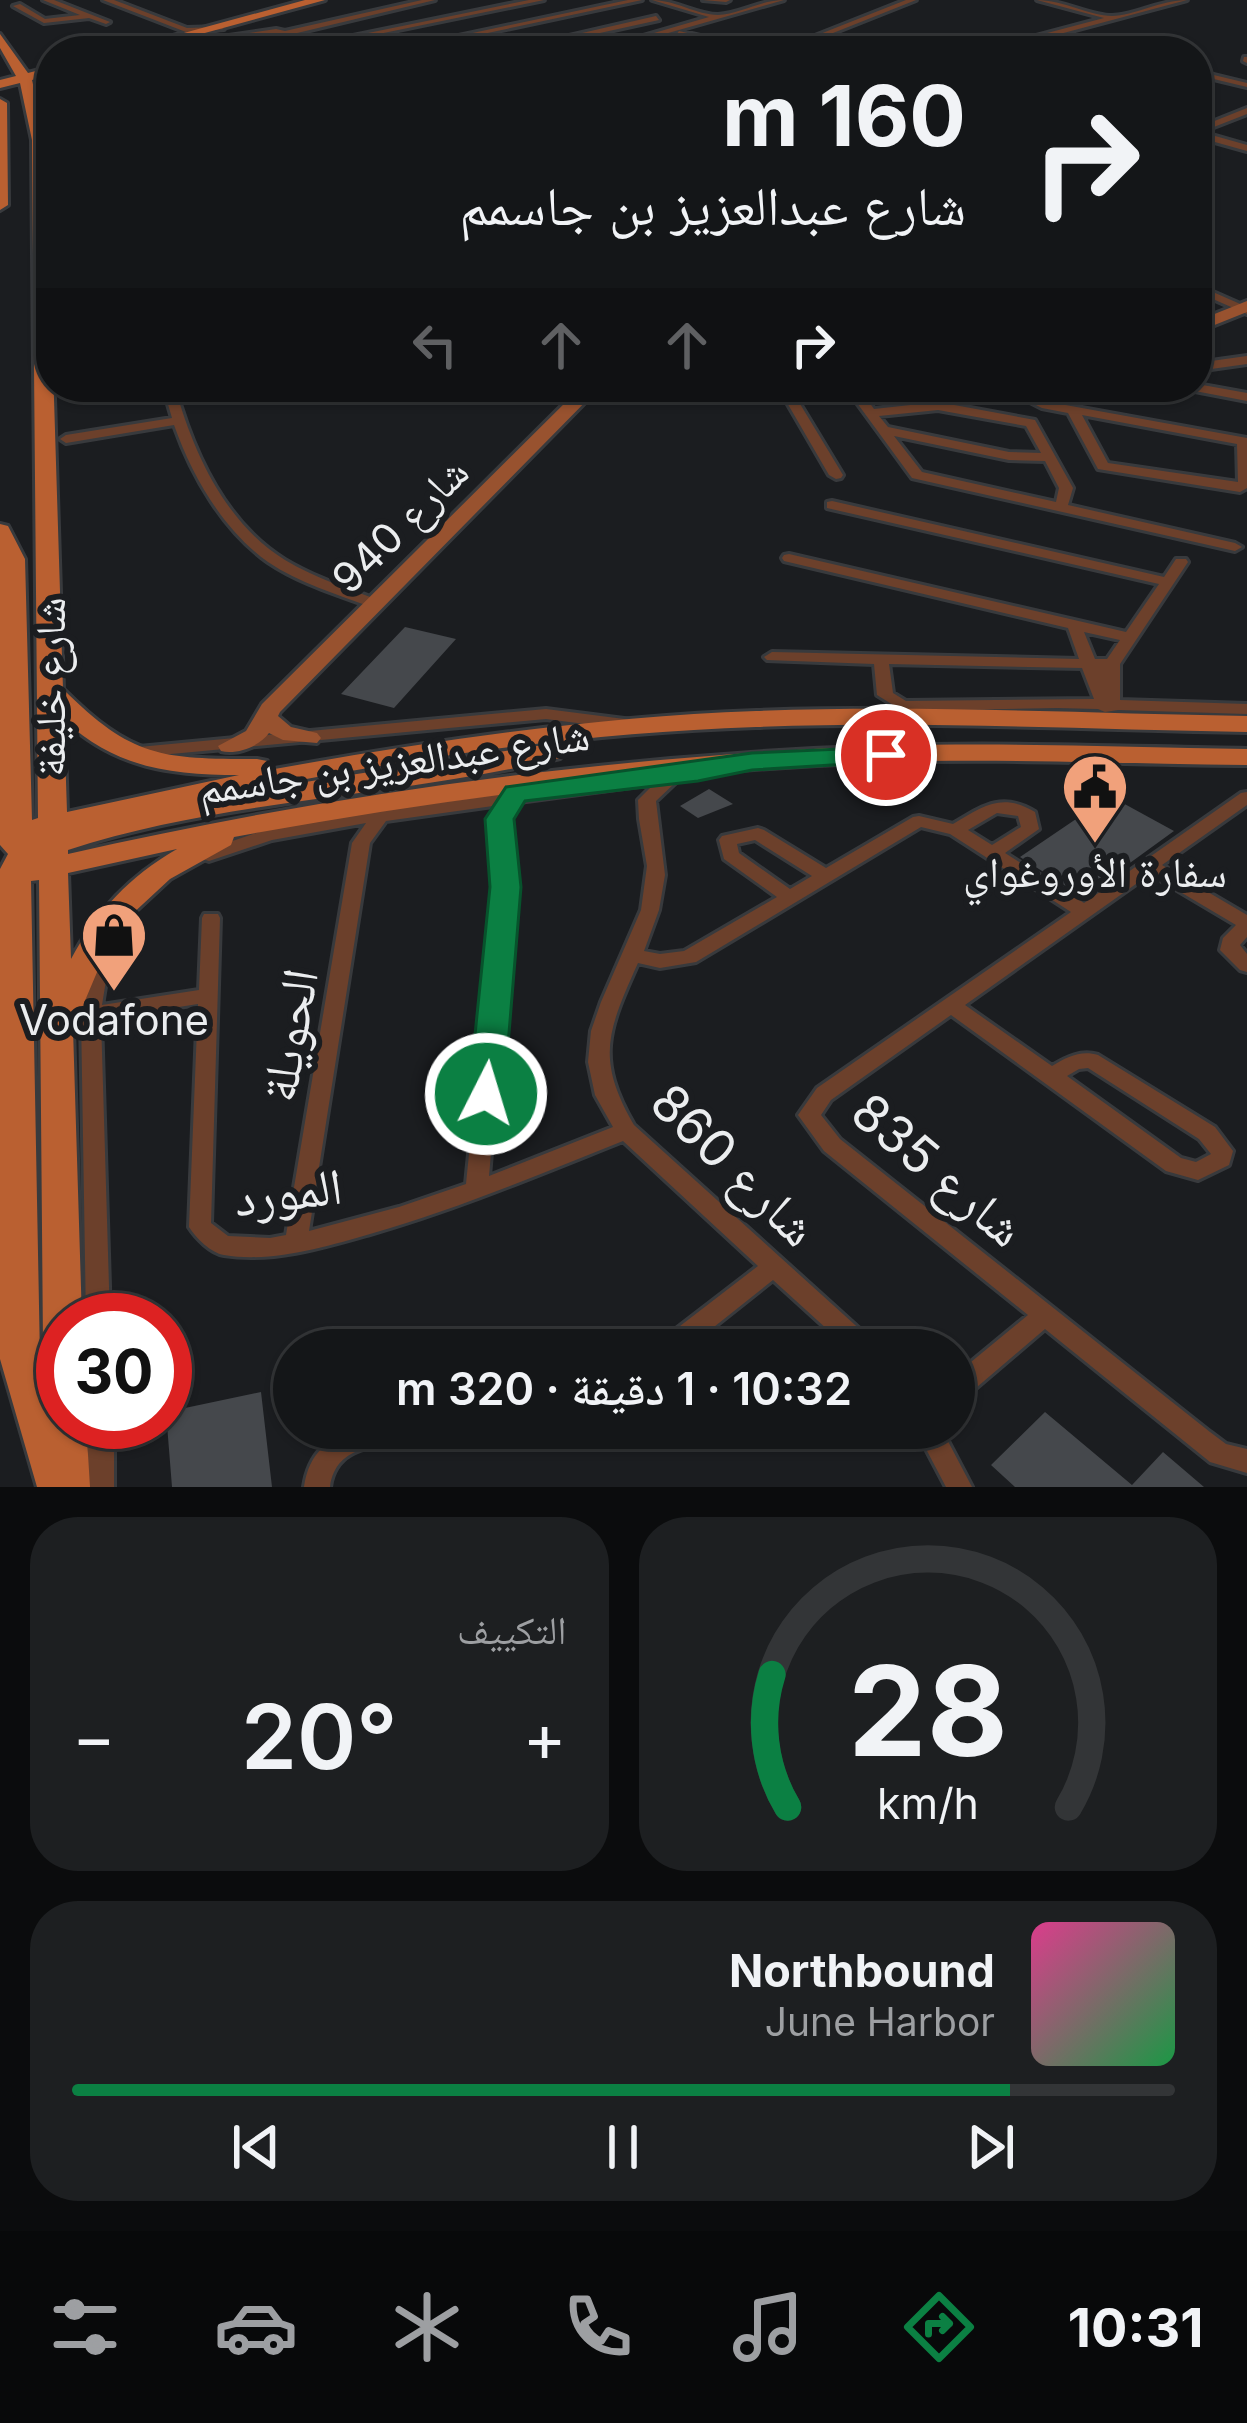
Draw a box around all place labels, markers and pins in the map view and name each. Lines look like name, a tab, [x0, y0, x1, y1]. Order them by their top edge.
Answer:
pin	[835, 704, 937, 806]
public building icon: سفارة الأوروغواي	[1060, 752, 1130, 846]
place label: سفارة الأوروغواي	[963, 846, 1227, 906]
shop icon: Vodafone	[79, 900, 149, 994]
place label: Vodafone	[19, 994, 209, 1045]

